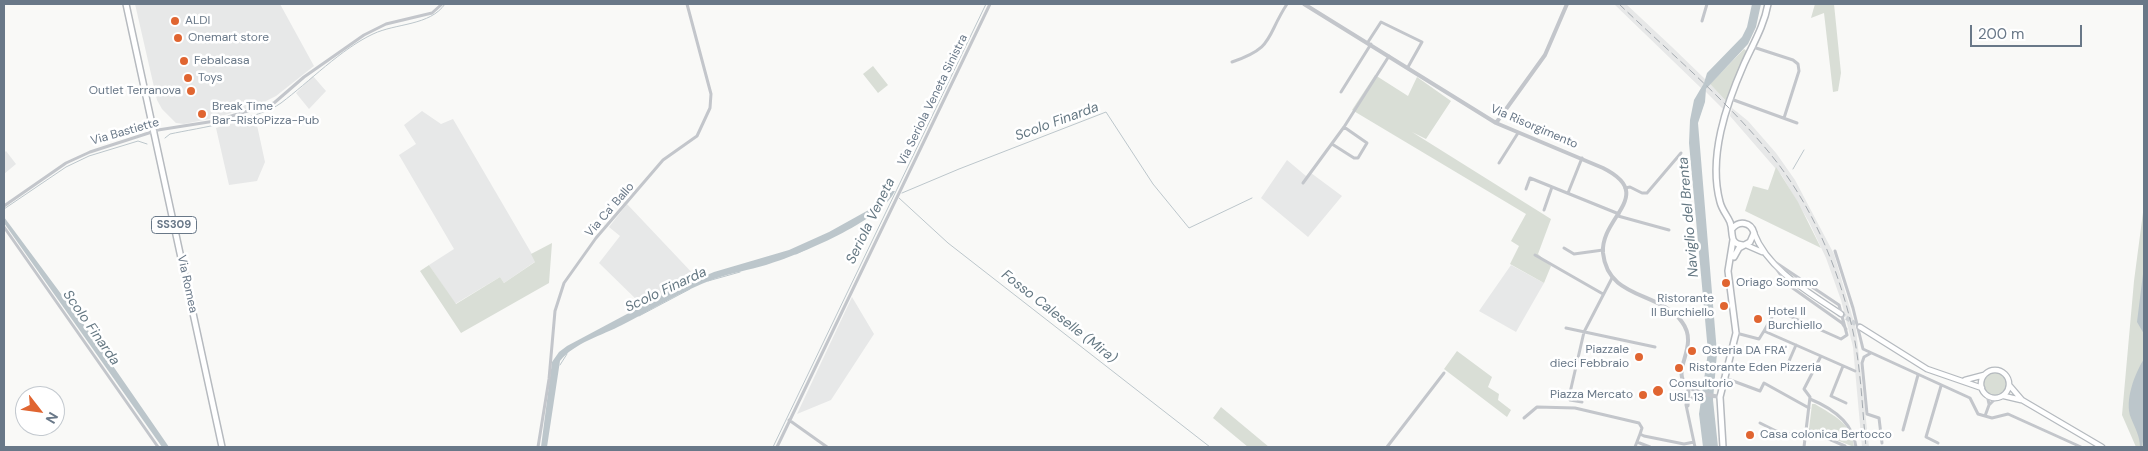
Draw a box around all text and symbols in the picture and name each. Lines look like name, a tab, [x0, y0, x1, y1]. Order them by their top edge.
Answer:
place label: ALDI	[185, 14, 210, 28]
marker: ALDI	[169, 15, 181, 27]
scale bar	[1973, 15, 2086, 47]
text: 200 m	[1978, 24, 2024, 44]
place label: Onemart store	[188, 31, 269, 45]
marker: Onemart store	[172, 32, 184, 44]
street label: Via Seriola Veneta Sinistra	[895, 32, 971, 168]
place label: Febalcasa	[194, 54, 250, 68]
marker: Febalcasa	[178, 55, 190, 67]
place label: Toys	[198, 71, 223, 85]
marker: Toys	[182, 72, 194, 84]
place label: Outlet Terranova	[89, 84, 181, 98]
marker: Outlet Terranova	[185, 85, 197, 97]
water label: Scolo Finarda	[1013, 99, 1101, 145]
place label: Break Time Bar-RistoPizza-Pub	[212, 100, 319, 128]
street label: Via Risorgimento	[1488, 102, 1580, 152]
marker: Break Time Bar-RistoPizza-Pub	[196, 108, 208, 120]
street label: Via Bastiette	[89, 115, 161, 149]
water label: Naviglio del Brenta	[1675, 156, 1703, 278]
water label: Seriola Veneta	[843, 175, 899, 267]
street label: Via Ca' Ballo	[583, 180, 637, 240]
road number: SS309	[152, 216, 196, 234]
street label: Via Romea	[174, 254, 200, 314]
water label: Scolo Finarda	[623, 264, 709, 316]
water label: Fosso Caleselle (Mira)	[998, 267, 1120, 367]
place label: Oriago Sommo	[1736, 276, 1818, 290]
marker: Oriago Sommo	[1720, 277, 1732, 289]
water label: Scolo Finarda	[59, 287, 123, 369]
place label: Ristorante Il Burchiello	[1651, 292, 1714, 320]
marker: Ristorante Il Burchiello	[1718, 300, 1730, 312]
place label: Hotel Il Burchiello	[1768, 305, 1822, 333]
marker: Hotel Il Burchiello	[1752, 313, 1764, 325]
place label: Piazzale dieci Febbraio	[1550, 343, 1629, 371]
place label: Osteria DA FRA'	[1702, 344, 1787, 358]
marker: Osteria DA FRA'	[1686, 345, 1698, 357]
marker: Piazzale dieci Febbraio	[1633, 351, 1645, 363]
place label: Ristorante Eden Pizzeria	[1689, 361, 1822, 375]
marker: Ristorante Eden Pizzeria	[1673, 362, 1685, 374]
place label: Consultorio USL 13	[1669, 377, 1733, 405]
marker: Consultorio USL 13	[1651, 384, 1665, 398]
north arrow	[15, 386, 65, 436]
place label: Piazza Mercato	[1550, 388, 1633, 402]
marker: Piazza Mercato	[1637, 389, 1649, 401]
text: N	[42, 409, 62, 427]
place label: Casa colonica Bertocco	[1760, 428, 1892, 442]
marker: Casa colonica Bertocco	[1744, 429, 1756, 441]

